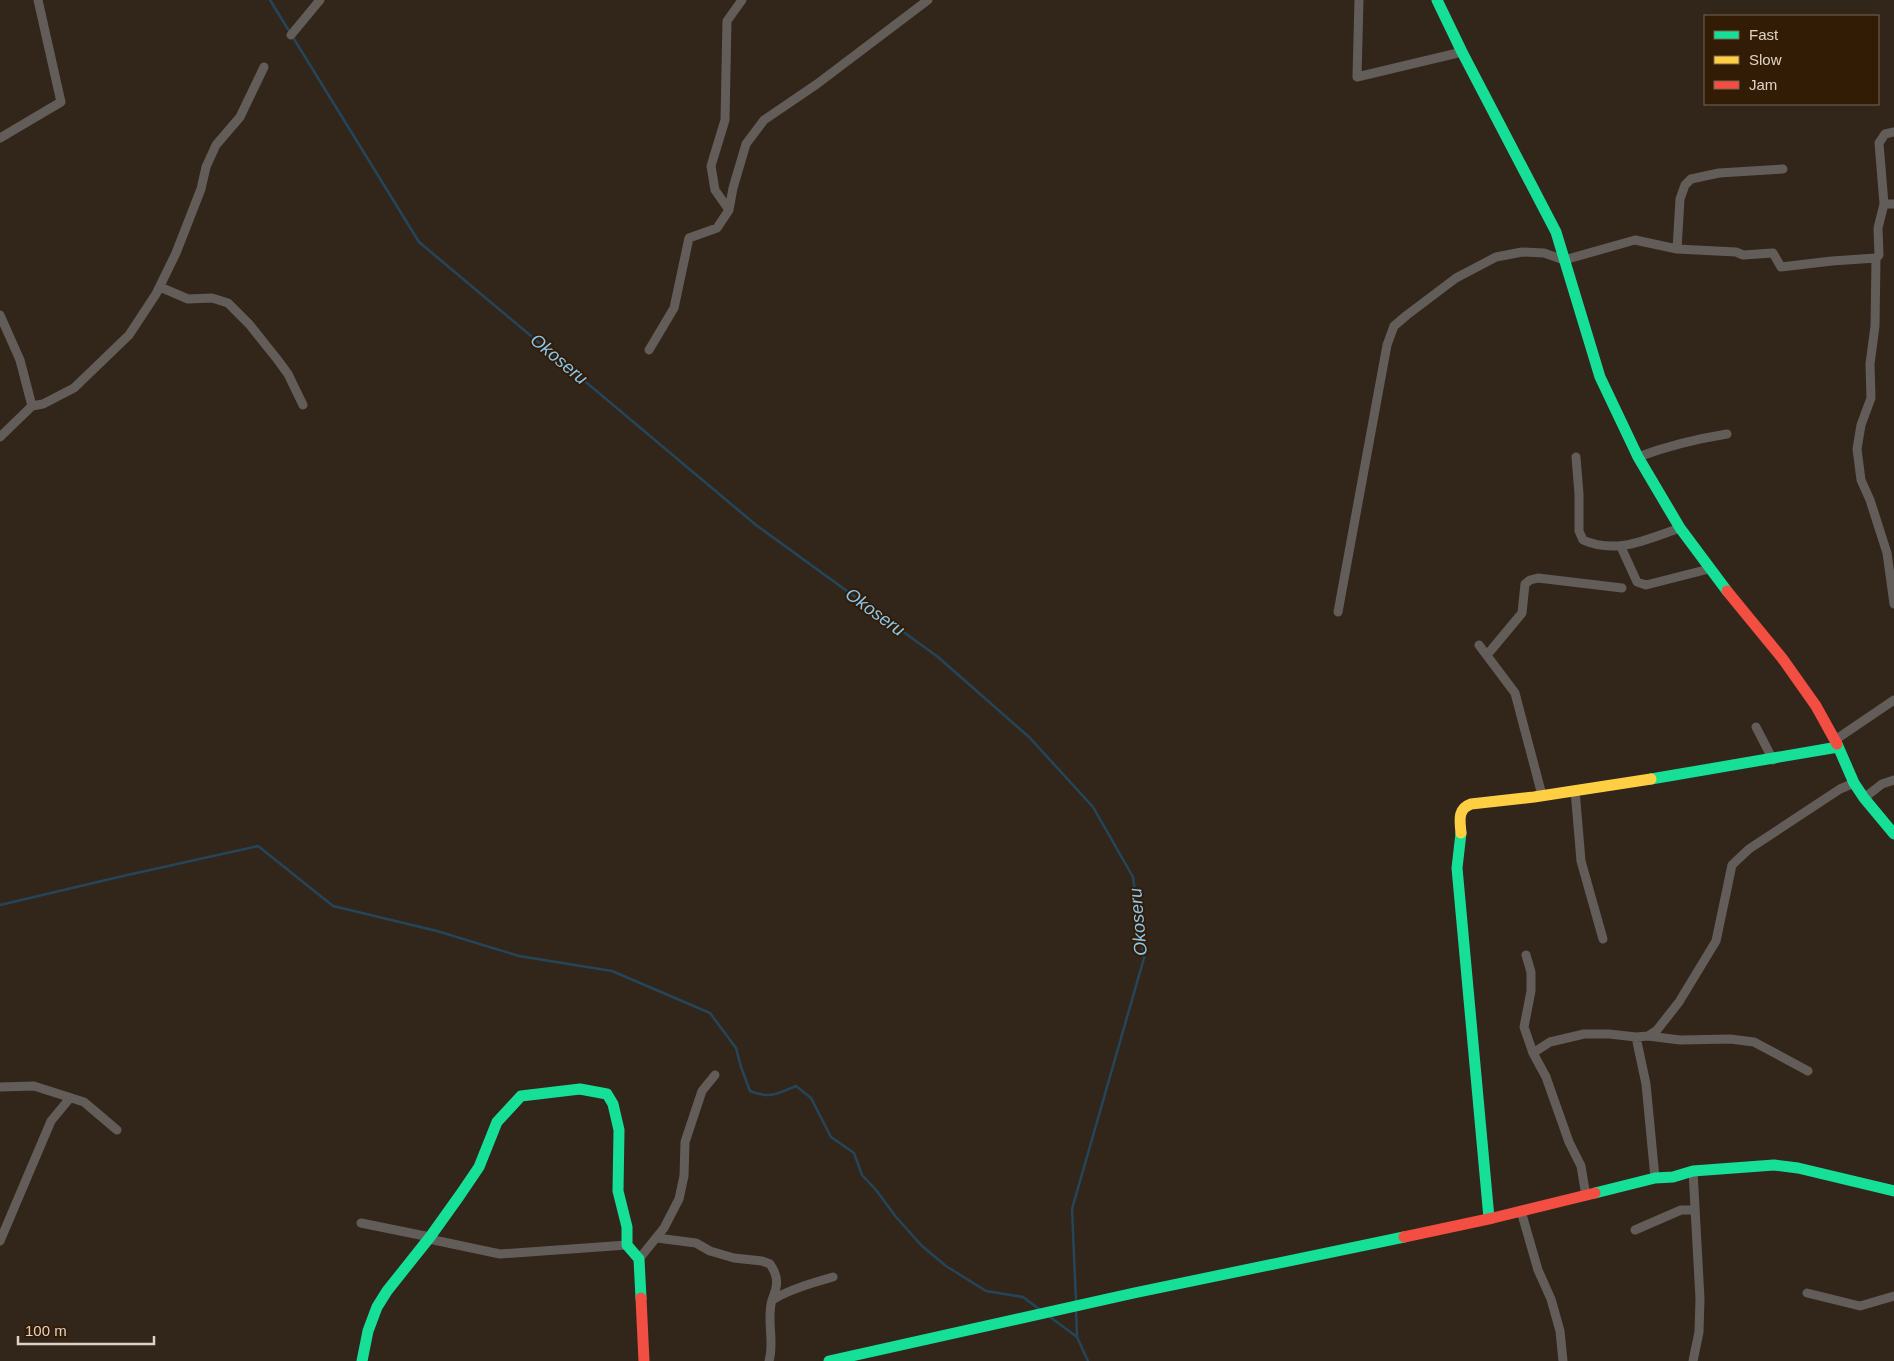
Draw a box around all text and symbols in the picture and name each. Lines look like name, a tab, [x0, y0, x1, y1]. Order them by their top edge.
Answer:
legend	[1704, 15, 1879, 105]
text: Fast	[1749, 26, 1779, 43]
text: Slow	[1749, 51, 1782, 68]
text: Jam	[1749, 76, 1777, 93]
water label: Okoseru	[527, 329, 591, 389]
water label: Okoseru	[842, 584, 908, 640]
water label: Okoseru	[1125, 887, 1151, 957]
scale bar	[18, 1314, 154, 1346]
text: 100 m	[25, 1322, 67, 1339]

